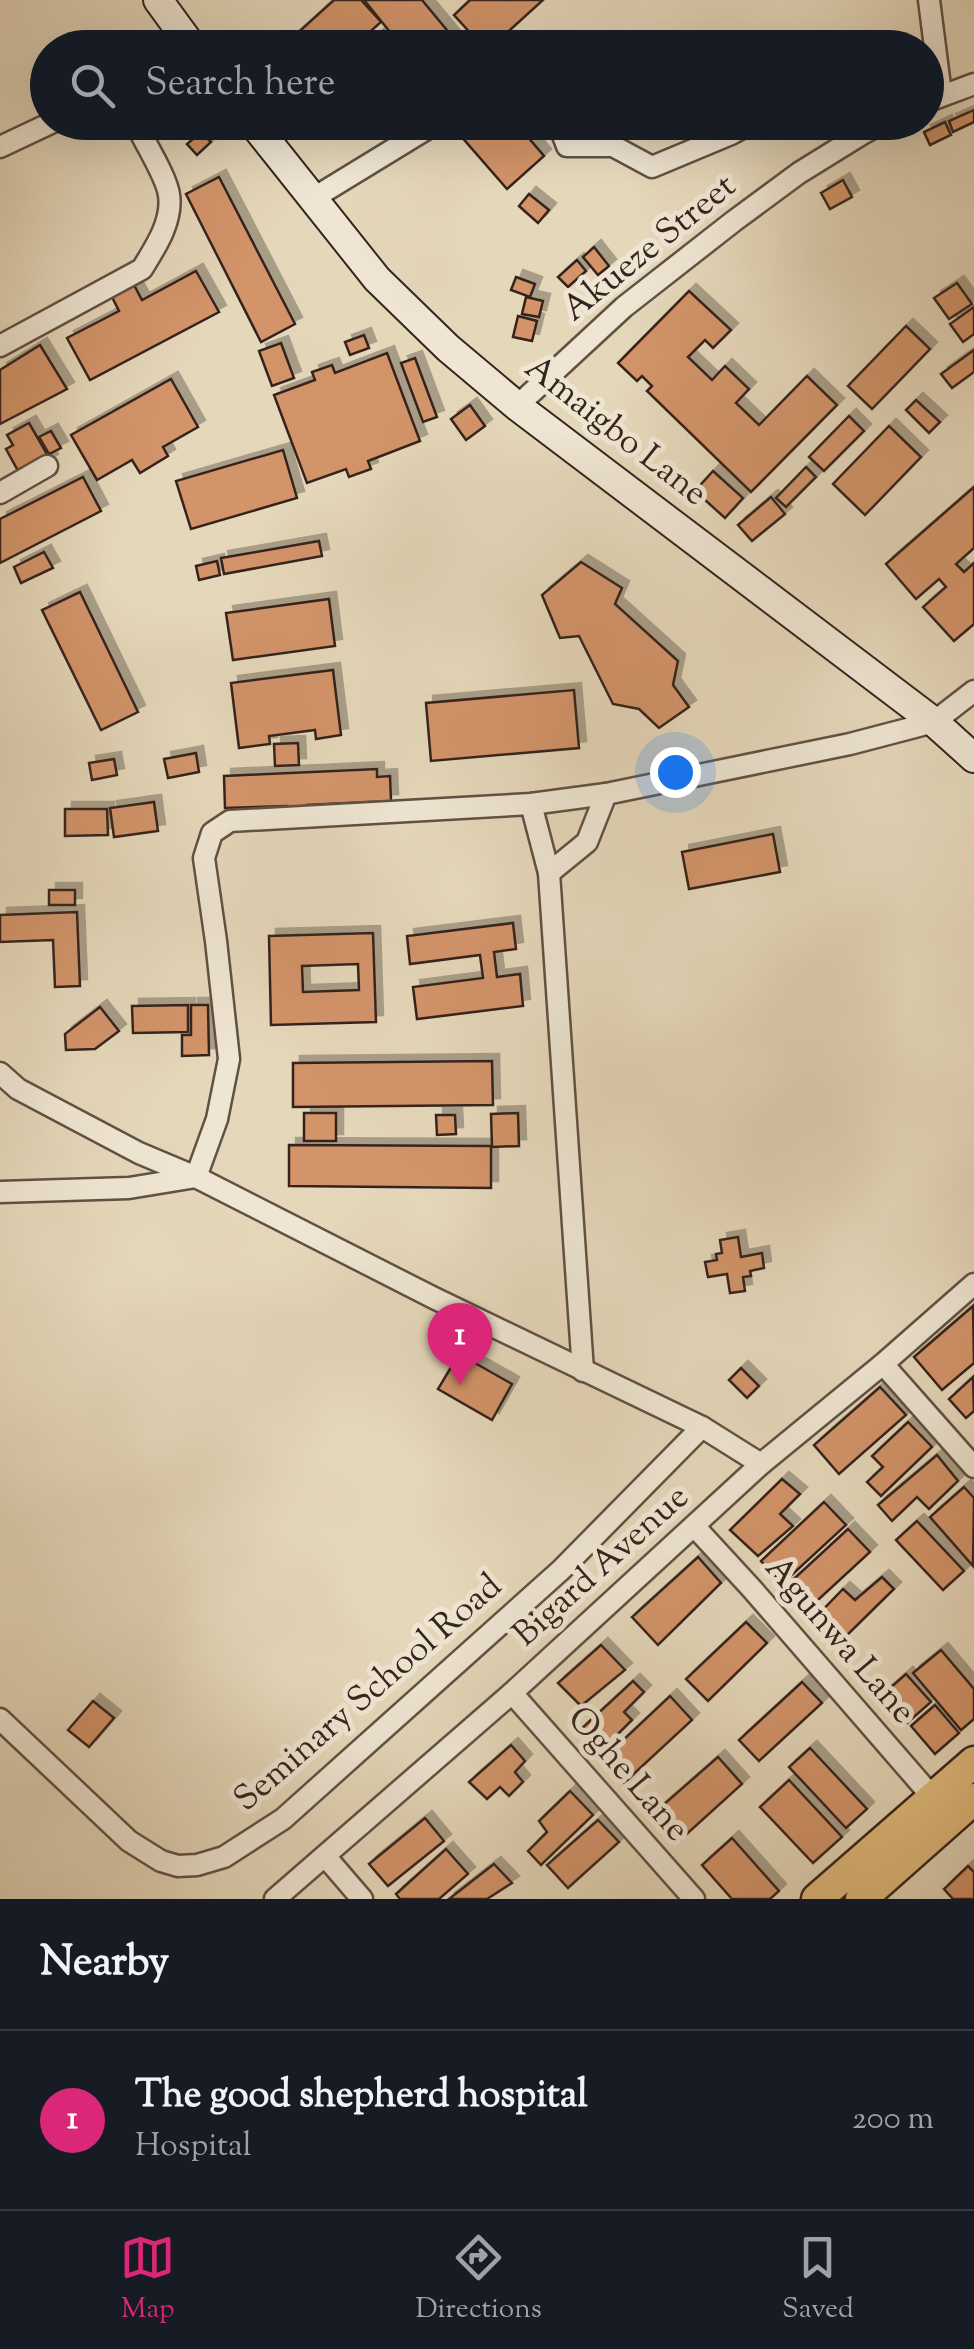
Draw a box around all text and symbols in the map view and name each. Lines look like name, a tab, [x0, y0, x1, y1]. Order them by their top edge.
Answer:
search box	[30, 30, 944, 140]
icon: search	[65, 58, 120, 113]
text: Search here	[145, 58, 336, 112]
street label: Akueze Street	[552, 163, 748, 335]
street label: Amaigbo Lane	[513, 344, 717, 520]
your location	[650, 747, 701, 798]
pin: 1	[428, 1302, 492, 1385]
street label: Bigard Avenue	[503, 1474, 701, 1660]
street label: Agunwa Lane	[751, 1546, 927, 1736]
street label: Seminary School Road	[224, 1563, 515, 1825]
street label: Oghe Lane	[554, 1696, 700, 1854]
text: Nearby	[40, 1934, 169, 1994]
text: The good shepherd hospital	[135, 2070, 588, 2124]
text: 1	[67, 2097, 78, 2143]
text: 200 m	[852, 2097, 934, 2143]
text: Hospital	[135, 2124, 252, 2170]
tab: Map	[120, 2230, 175, 2330]
tab: Directions	[415, 2230, 542, 2330]
tab: Saved	[782, 2230, 854, 2330]

